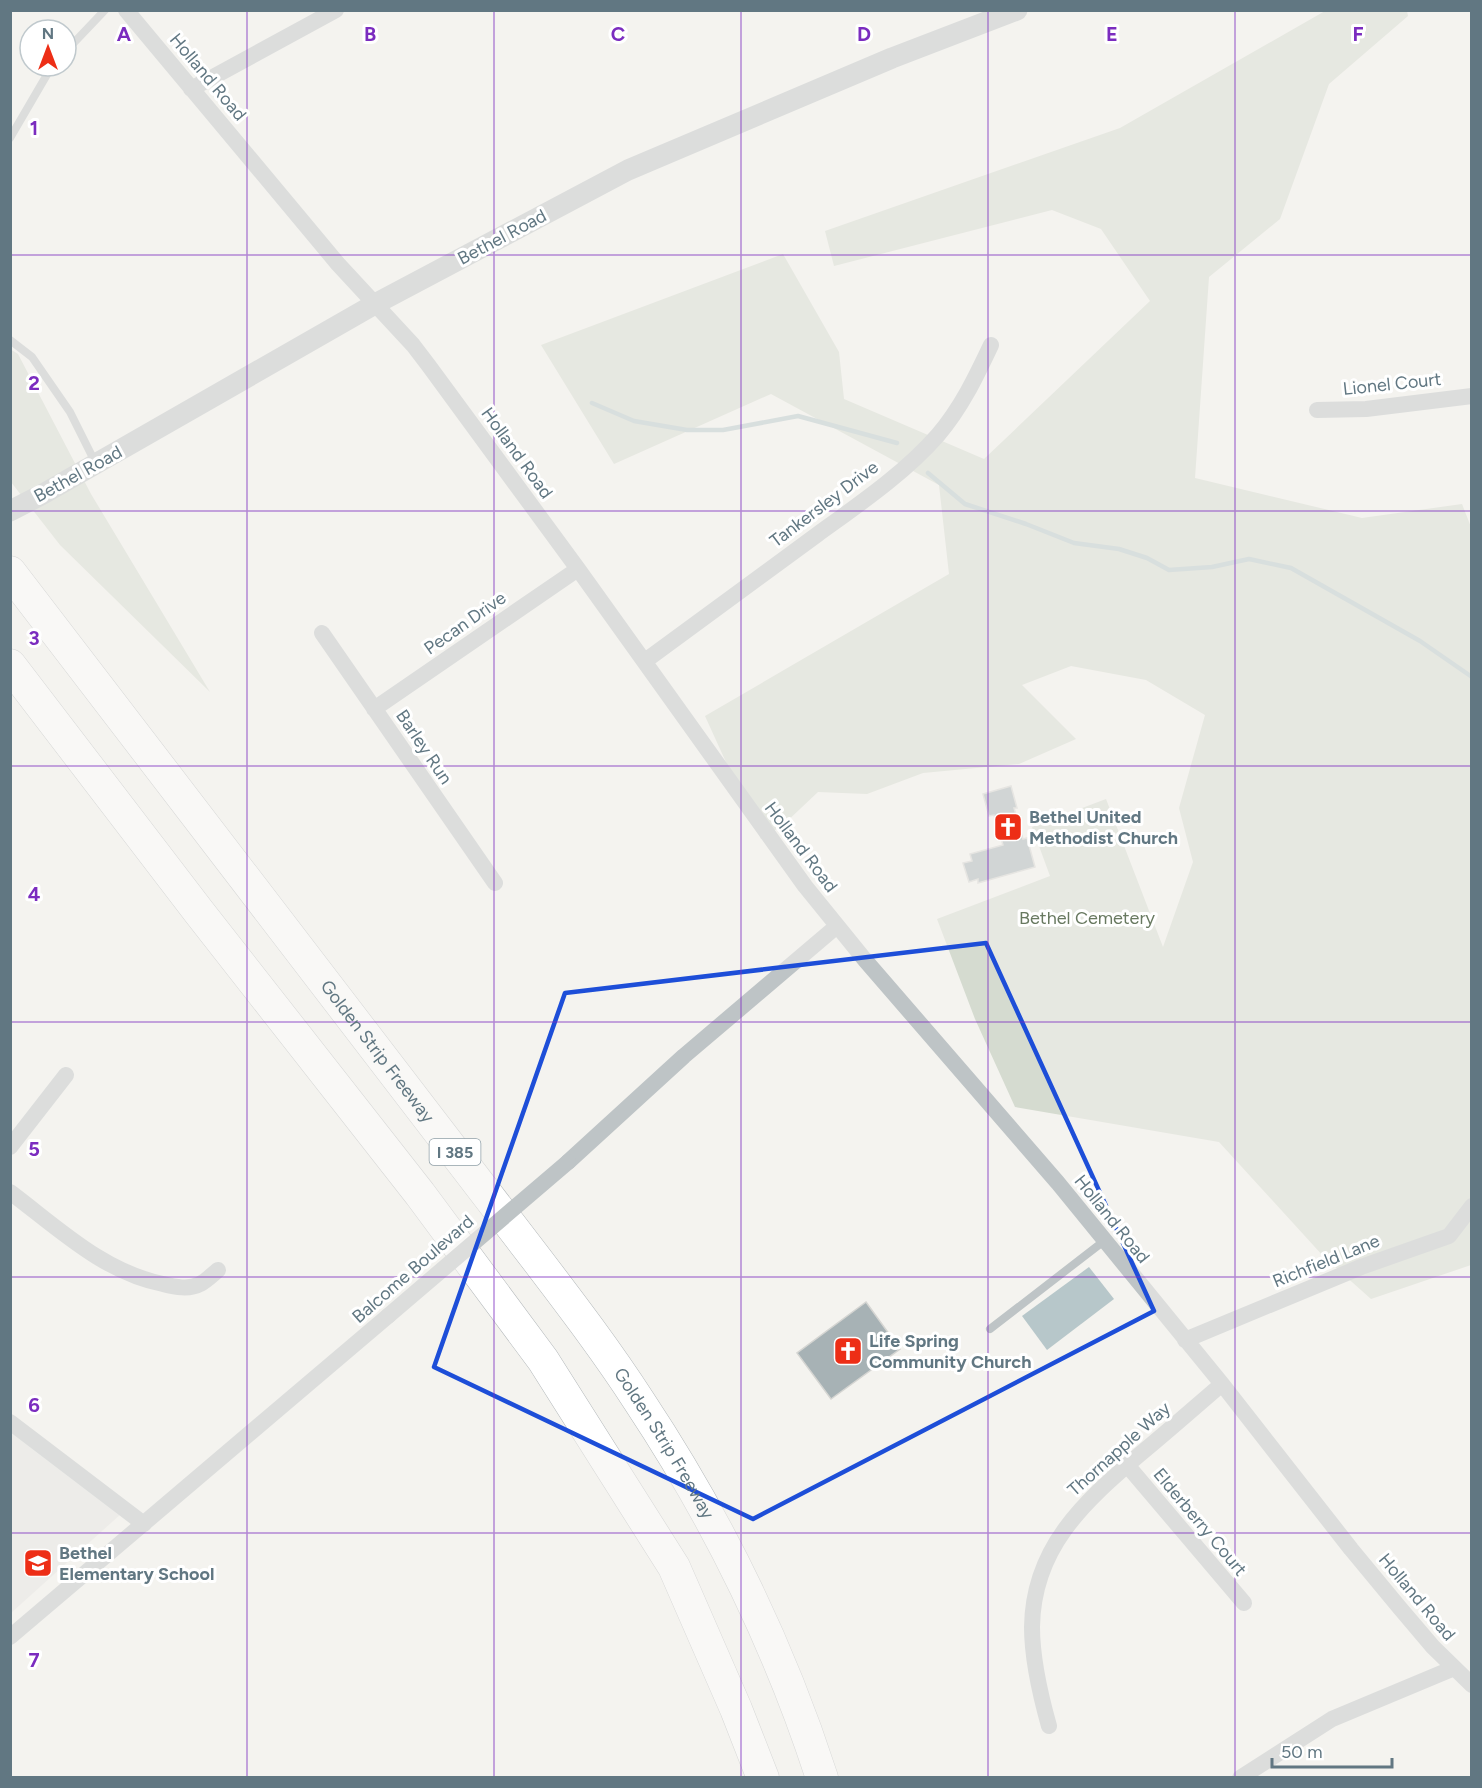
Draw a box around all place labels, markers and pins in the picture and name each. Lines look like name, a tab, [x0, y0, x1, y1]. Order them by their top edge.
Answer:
place label: Bethel United Methodist Church	[1029, 806, 1178, 849]
church icon: Bethel United Methodist Church	[992, 811, 1024, 843]
place label: Life Spring Community Church	[869, 1330, 1031, 1373]
church icon: Life Spring Community Church	[832, 1335, 864, 1367]
place label: Bethel Elementary School	[59, 1542, 214, 1585]
school or university icon: Bethel Elementary School	[22, 1547, 54, 1579]

